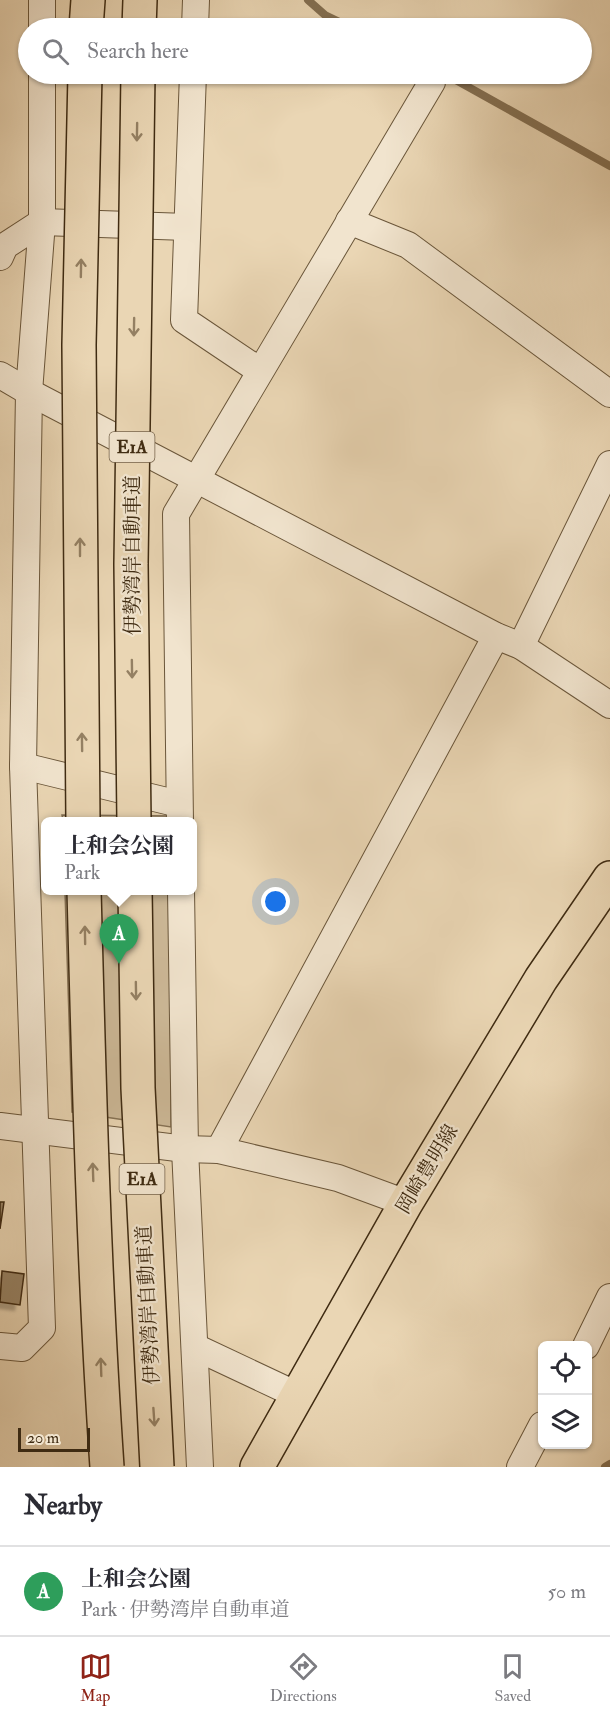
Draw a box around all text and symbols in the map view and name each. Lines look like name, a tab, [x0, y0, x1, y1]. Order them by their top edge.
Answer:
search box	[18, 18, 592, 84]
icon: search	[39, 35, 72, 68]
text: Search here	[87, 37, 189, 65]
one-way arrow	[131, 121, 143, 141]
one-way arrow	[75, 259, 87, 279]
one-way arrow	[128, 316, 139, 336]
road number: E1A	[110, 432, 154, 462]
street label: 伊勢湾岸自動車道	[120, 475, 145, 635]
one-way arrow	[74, 538, 85, 558]
one-way arrow	[126, 658, 138, 678]
one-way arrow	[76, 733, 87, 753]
popup	[41, 817, 197, 895]
text: 上和会公園	[64, 832, 174, 860]
text: Park	[64, 860, 100, 885]
your location	[261, 887, 290, 916]
pin: A	[100, 914, 138, 964]
one-way arrow	[80, 925, 91, 945]
one-way arrow	[130, 980, 142, 1000]
street label: 岡崎豊明線	[391, 1120, 463, 1218]
one-way arrow	[87, 1162, 98, 1182]
road number: E1A	[120, 1164, 164, 1194]
street label: 伊勢湾岸自動車道	[131, 1224, 165, 1386]
map controls	[538, 1341, 592, 1449]
button: locate	[538, 1341, 592, 1395]
one-way arrow	[95, 1357, 107, 1377]
button: layers	[538, 1395, 592, 1449]
one-way arrow	[149, 1406, 160, 1426]
scale bar	[18, 1425, 90, 1452]
text: 20 m	[27, 1428, 59, 1448]
text: Nearby	[24, 1490, 102, 1522]
text: 上和会公園	[81, 1565, 191, 1593]
text: A	[37, 1579, 50, 1604]
text: 50 m	[547, 1579, 586, 1604]
text: Park · 伊勢湾岸自動車道	[81, 1597, 290, 1622]
tab: Map	[79, 1650, 112, 1706]
tab: Directions	[270, 1650, 337, 1706]
tab: Saved	[495, 1650, 531, 1706]

